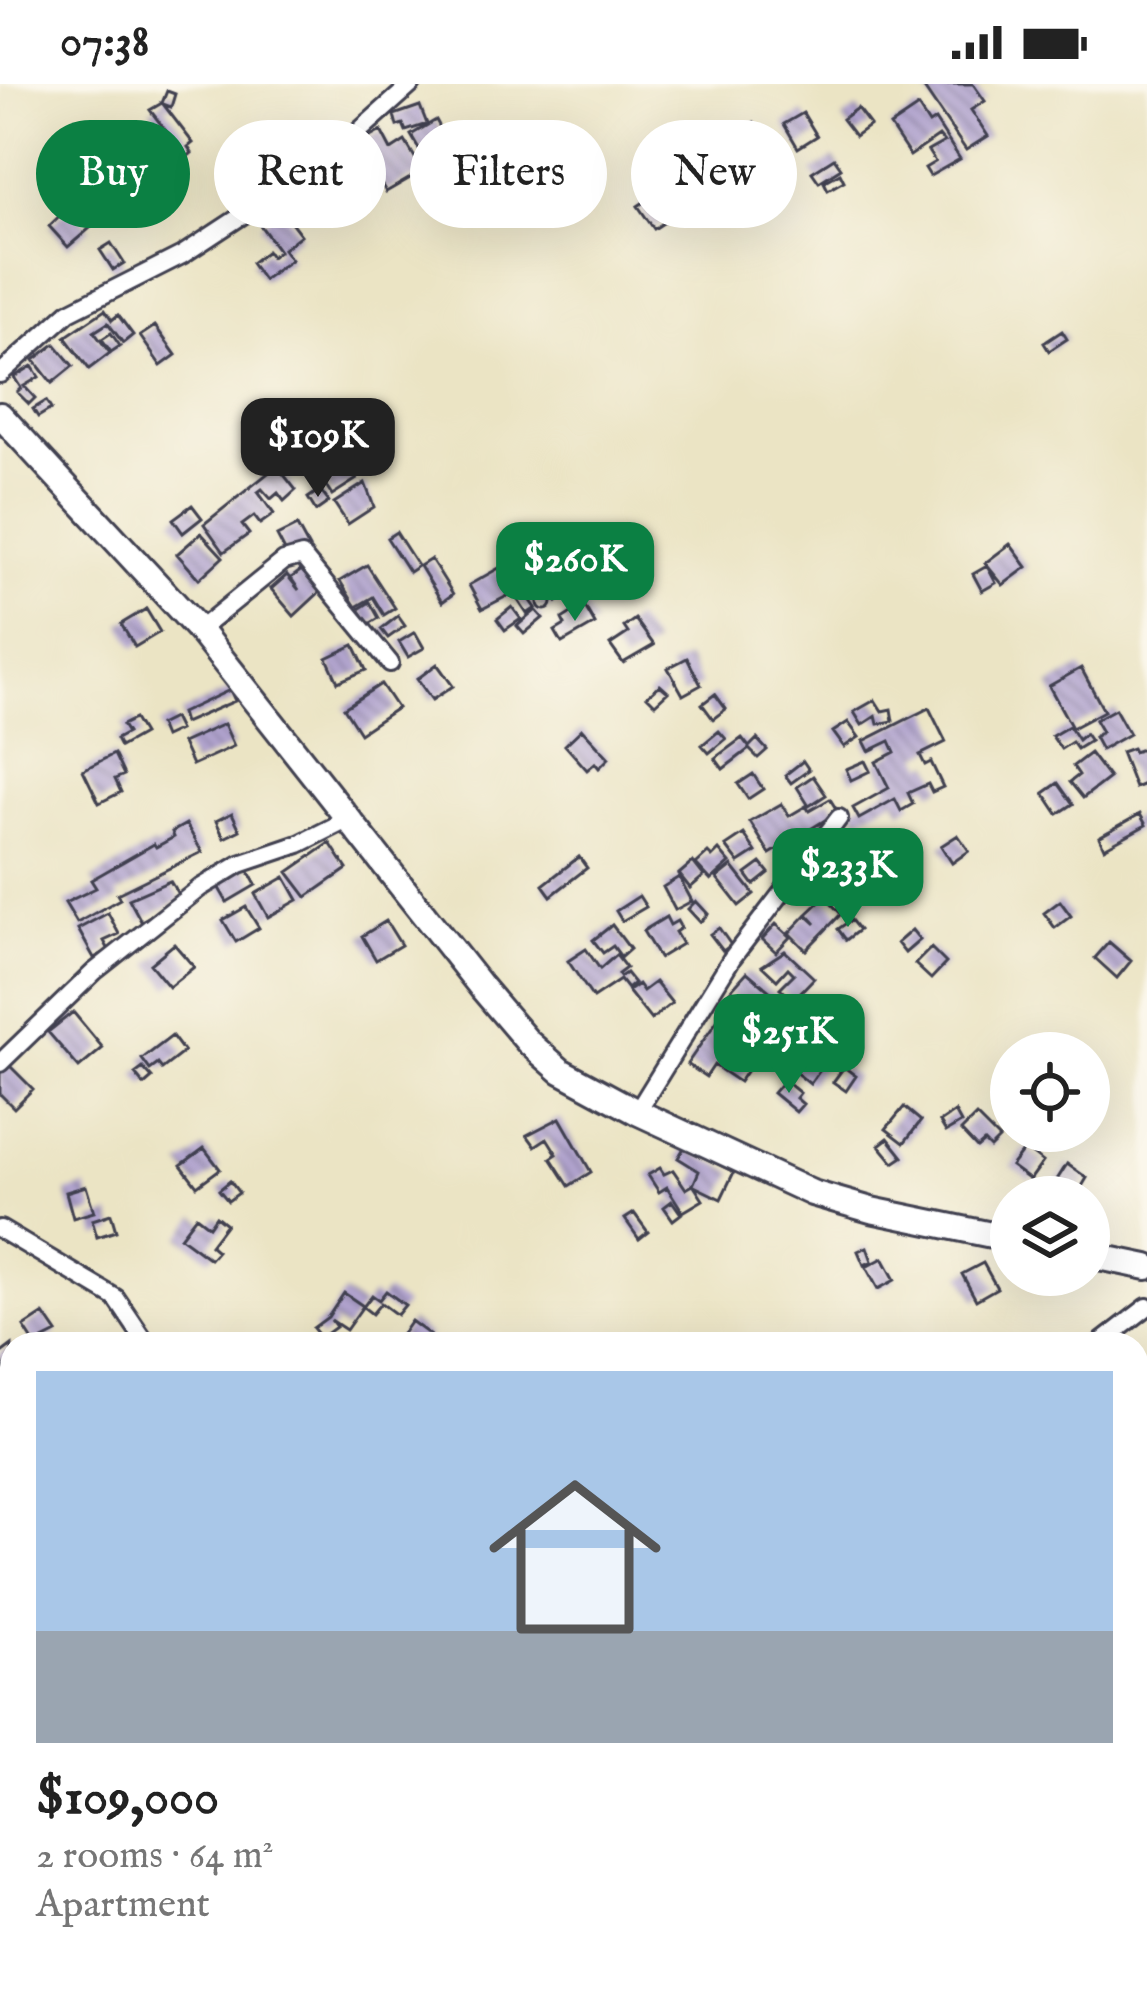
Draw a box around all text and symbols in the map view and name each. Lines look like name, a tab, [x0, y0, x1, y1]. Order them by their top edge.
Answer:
text: 07:38	[60, 14, 149, 71]
chip: Buy	[36, 120, 190, 228]
chip: Rent	[214, 120, 386, 228]
chip: Filters	[410, 120, 607, 228]
chip: New	[631, 120, 797, 228]
pin: $109K	[234, 398, 402, 500]
text: $109K	[268, 412, 368, 461]
pin: $260K	[491, 522, 659, 624]
text: $260K	[523, 536, 627, 585]
pin: $233K	[764, 828, 932, 930]
text: $233K	[799, 842, 897, 891]
pin: $251K	[705, 994, 873, 1096]
text: $251K	[741, 1008, 837, 1057]
map controls	[990, 1032, 1110, 1296]
button: locate	[990, 1032, 1110, 1152]
button: layers	[990, 1176, 1110, 1296]
icon: home	[467, 1449, 683, 1665]
text: $109,000	[36, 1767, 219, 1832]
text: 2 rooms · 64 m²	[36, 1832, 274, 1881]
text: Apartment	[36, 1881, 210, 1930]

